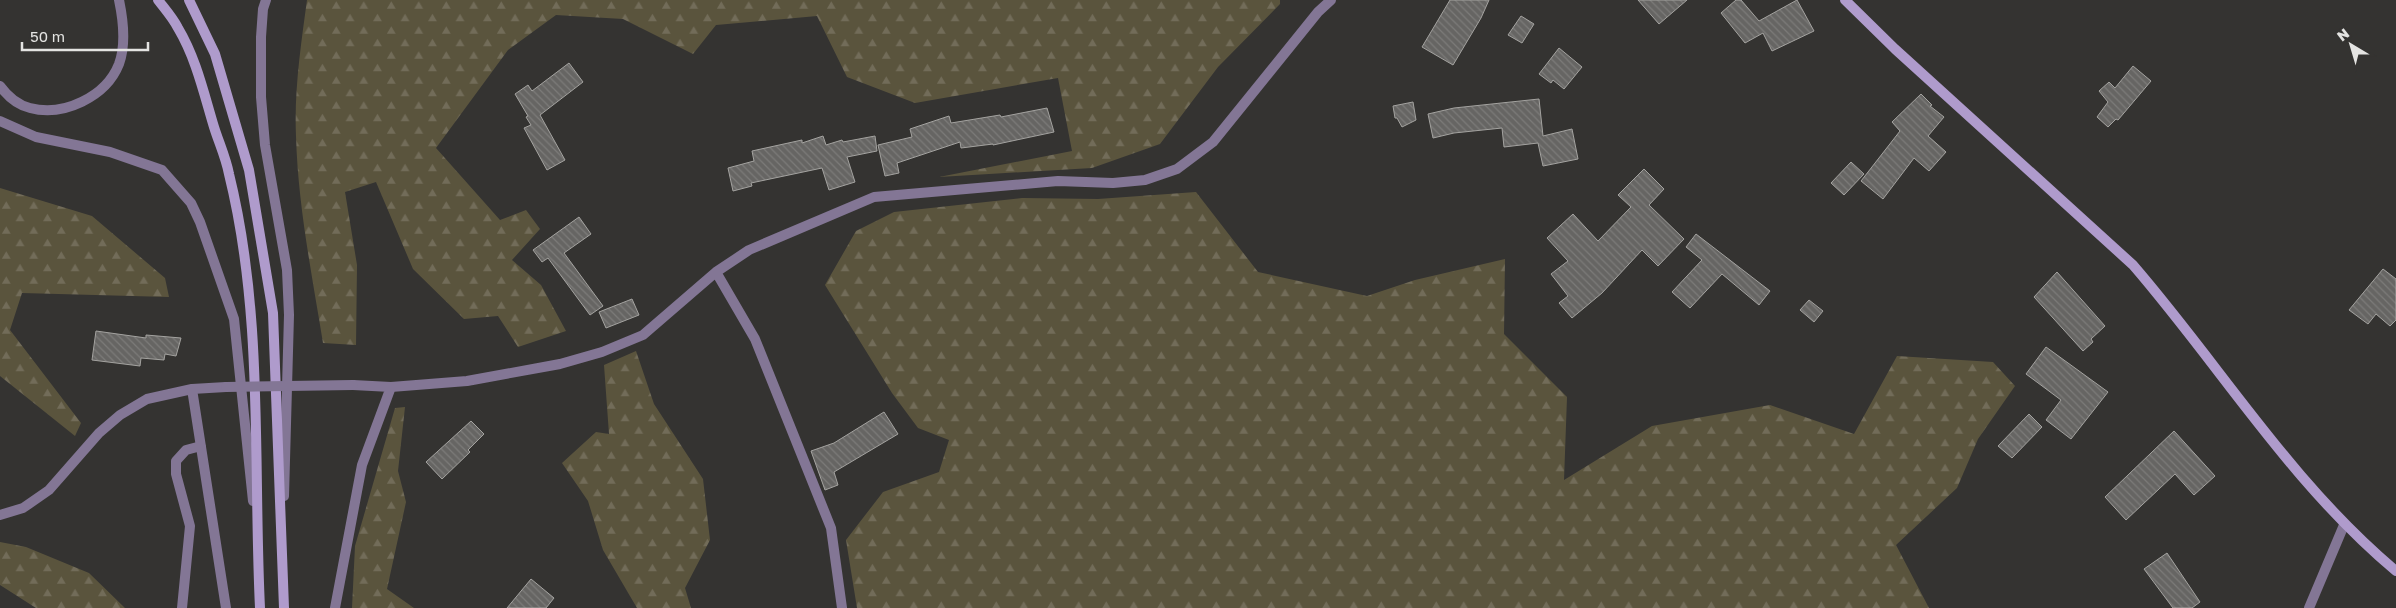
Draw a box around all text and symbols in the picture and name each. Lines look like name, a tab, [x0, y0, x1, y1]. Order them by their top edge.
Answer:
scale bar	[22, 20, 149, 52]
north arrow	[2326, 20, 2376, 70]
text: N	[2333, 24, 2352, 44]
text: 50 m	[30, 27, 65, 45]

